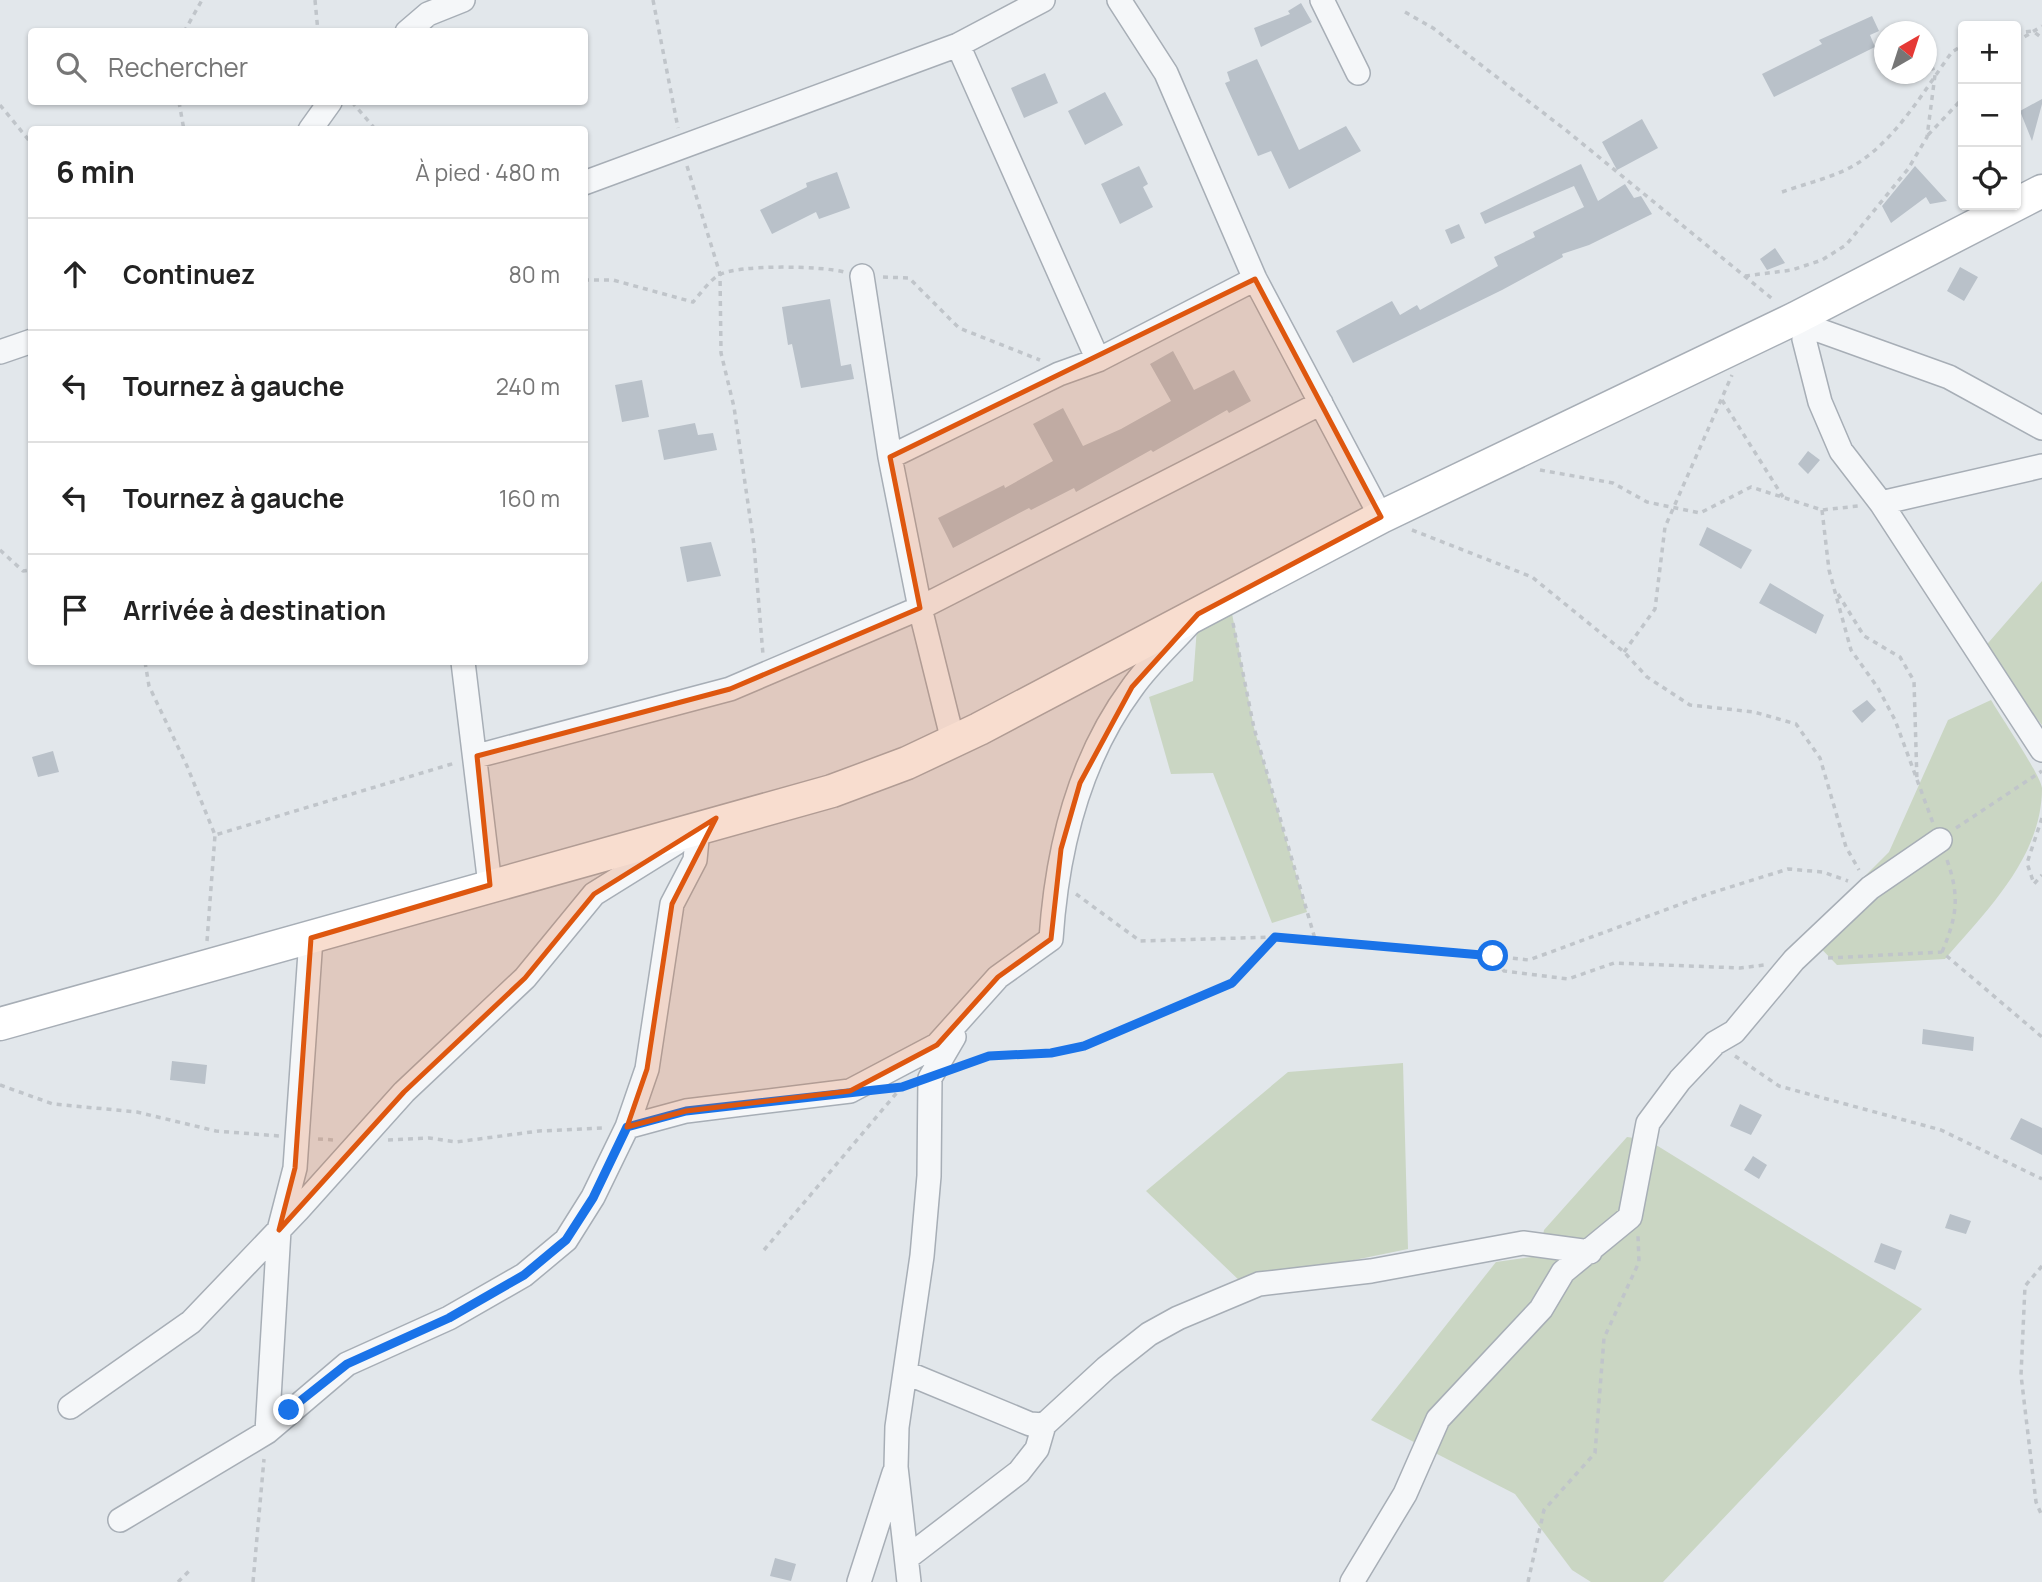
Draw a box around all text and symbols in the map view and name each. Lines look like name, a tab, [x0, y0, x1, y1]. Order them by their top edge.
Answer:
north arrow	[1874, 21, 1937, 84]
map controls	[1958, 21, 2021, 210]
button: +	[1958, 21, 2021, 84]
search box	[28, 28, 588, 105]
icon: search	[52, 48, 90, 86]
text: Rechercher	[108, 49, 248, 85]
button: −	[1958, 84, 2021, 147]
button: locate	[1958, 147, 2021, 210]
text: 6 min	[56, 151, 135, 192]
text: À pied · 480 m	[415, 156, 560, 188]
icon: ahead	[56, 255, 94, 293]
text: Continuez	[123, 256, 255, 292]
text: 80 m	[509, 258, 560, 290]
icon: left	[56, 367, 94, 405]
text: Tournez à gauche	[123, 368, 344, 404]
text: 240 m	[496, 370, 560, 402]
icon: left	[56, 479, 94, 517]
text: Tournez à gauche	[123, 480, 344, 516]
text: 160 m	[499, 482, 560, 514]
icon: arrive	[56, 591, 94, 629]
text: Arrivée à destination	[123, 592, 386, 628]
route start	[1477, 940, 1508, 971]
route end	[273, 1394, 304, 1425]

